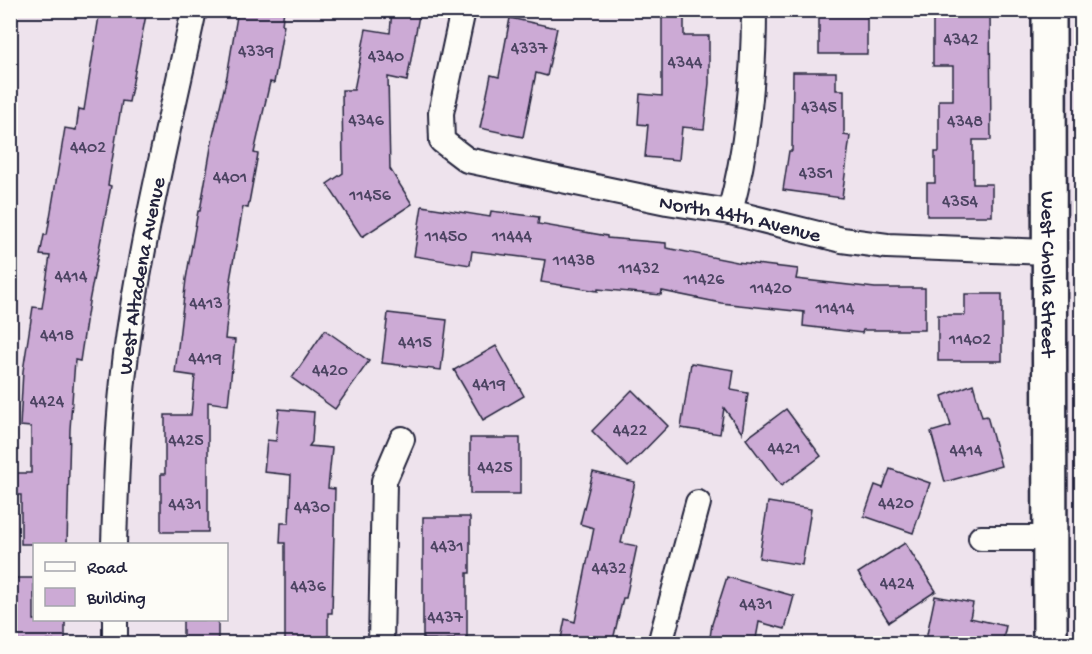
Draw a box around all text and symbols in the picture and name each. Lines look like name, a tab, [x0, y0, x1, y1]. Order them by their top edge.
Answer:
house number: 4342	[943, 30, 979, 51]
house number: 4337	[511, 39, 548, 60]
house number: 4339	[238, 42, 274, 63]
house number: 4340	[368, 47, 404, 68]
house number: 4344	[668, 53, 703, 74]
house number: 4345	[801, 98, 837, 119]
house number: 4346	[348, 111, 385, 132]
house number: 4348	[947, 112, 983, 133]
house number: 4402	[70, 138, 106, 159]
house number: 4351	[799, 164, 833, 185]
house number: 4401	[213, 168, 247, 189]
street label: West Altadena Avenue	[115, 174, 173, 376]
house number: 11456	[348, 186, 392, 207]
street label: West Cholla Street	[1033, 191, 1059, 359]
street label: North 44th Avenue	[656, 192, 824, 250]
house number: 4354	[942, 192, 978, 213]
house number: 11450	[424, 227, 467, 248]
house number: 11444	[491, 227, 533, 248]
house number: 11438	[552, 251, 595, 272]
house number: 11432	[617, 259, 660, 280]
house number: 4414	[55, 267, 88, 288]
house number: 11426	[682, 270, 725, 291]
house number: 11420	[749, 279, 792, 300]
house number: 4413	[189, 294, 223, 315]
house number: 11414	[815, 299, 855, 320]
house number: 4418	[40, 326, 74, 347]
house number: 11402	[948, 330, 991, 351]
house number: 4415	[398, 333, 432, 354]
house number: 4419	[188, 349, 222, 370]
house number: 4420	[312, 361, 348, 382]
house number: 4419	[472, 375, 506, 396]
house number: 4424	[30, 392, 65, 413]
house number: 4422	[613, 421, 648, 442]
house number: 4425	[168, 431, 204, 452]
house number: 4421	[767, 439, 801, 460]
house number: 4414	[950, 441, 983, 462]
house number: 4425	[477, 458, 513, 479]
house number: 4420	[878, 494, 914, 515]
house number: 4431	[168, 495, 202, 516]
house number: 4430	[294, 498, 330, 519]
house number: 4431	[430, 537, 464, 558]
legend	[33, 543, 228, 621]
text: Road	[87, 559, 128, 580]
house number: 4432	[591, 559, 627, 580]
house number: 4424	[880, 574, 915, 595]
house number: 4436	[290, 577, 327, 598]
text: Building	[86, 589, 146, 610]
house number: 4431	[739, 595, 773, 616]
house number: 4437	[427, 608, 464, 629]

